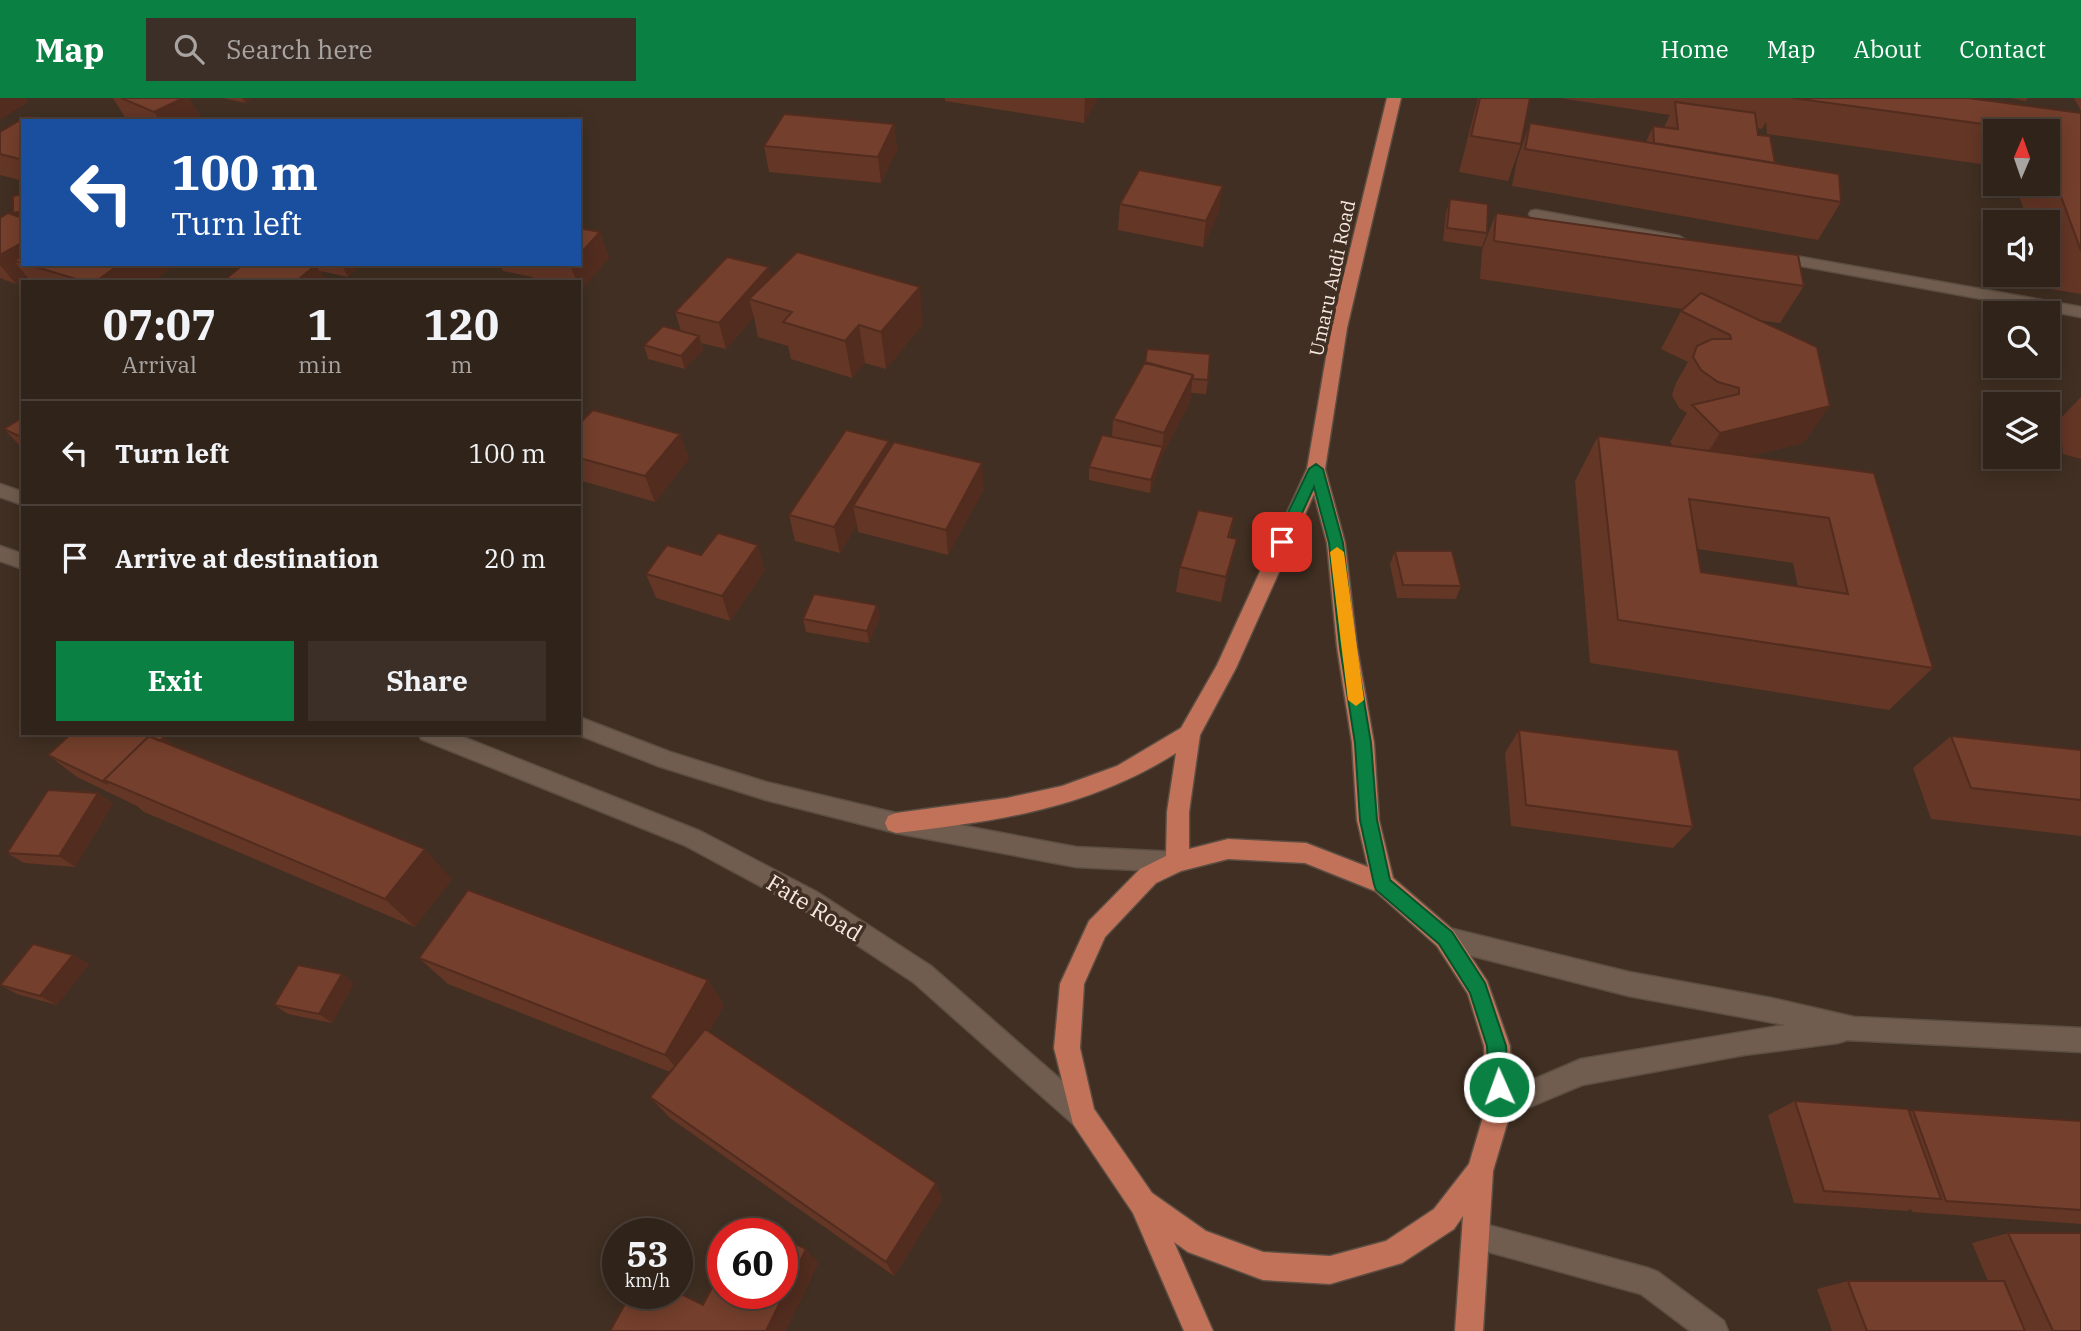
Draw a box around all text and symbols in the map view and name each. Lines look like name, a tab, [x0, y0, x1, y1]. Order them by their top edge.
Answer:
search box	[146, 18, 636, 81]
text: Map	[35, 28, 104, 71]
icon: search	[170, 30, 208, 68]
text: Search here	[226, 32, 373, 66]
text: Home	[1661, 33, 1729, 65]
text: Map	[1767, 33, 1815, 65]
text: About	[1853, 33, 1921, 65]
text: Contact	[1959, 33, 2046, 65]
north arrow	[1983, 119, 2060, 196]
map controls	[1983, 119, 2060, 469]
text: 100 m	[171, 140, 318, 203]
icon: left	[56, 147, 147, 238]
street label: Umaru Audi Road	[1304, 198, 1360, 358]
text: Turn left	[171, 202, 302, 244]
button: sound	[1983, 210, 2060, 287]
text: 07:07	[103, 297, 216, 352]
text: 1	[307, 297, 333, 352]
text: 120	[424, 297, 499, 352]
button: search	[1983, 301, 2060, 378]
text: Arrival	[122, 349, 197, 379]
text: min	[298, 349, 342, 379]
text: m	[450, 349, 472, 379]
button: layers	[1983, 392, 2060, 469]
icon: left	[56, 434, 94, 472]
text: Turn left	[115, 436, 229, 470]
text: 100 m	[468, 436, 546, 470]
pin	[1252, 512, 1312, 572]
icon: arrive	[1263, 523, 1301, 561]
icon: arrive	[56, 539, 94, 577]
text: Arrive at destination	[115, 541, 379, 575]
text: 20 m	[484, 541, 546, 575]
button: Exit	[56, 641, 294, 721]
button: Share	[308, 641, 546, 721]
street label: Fate Road	[762, 867, 868, 947]
position arrow	[1462, 1050, 1536, 1124]
speed limit sign: 60	[707, 1218, 798, 1309]
text: 53	[626, 1231, 669, 1277]
text: km/h	[625, 1269, 670, 1292]

